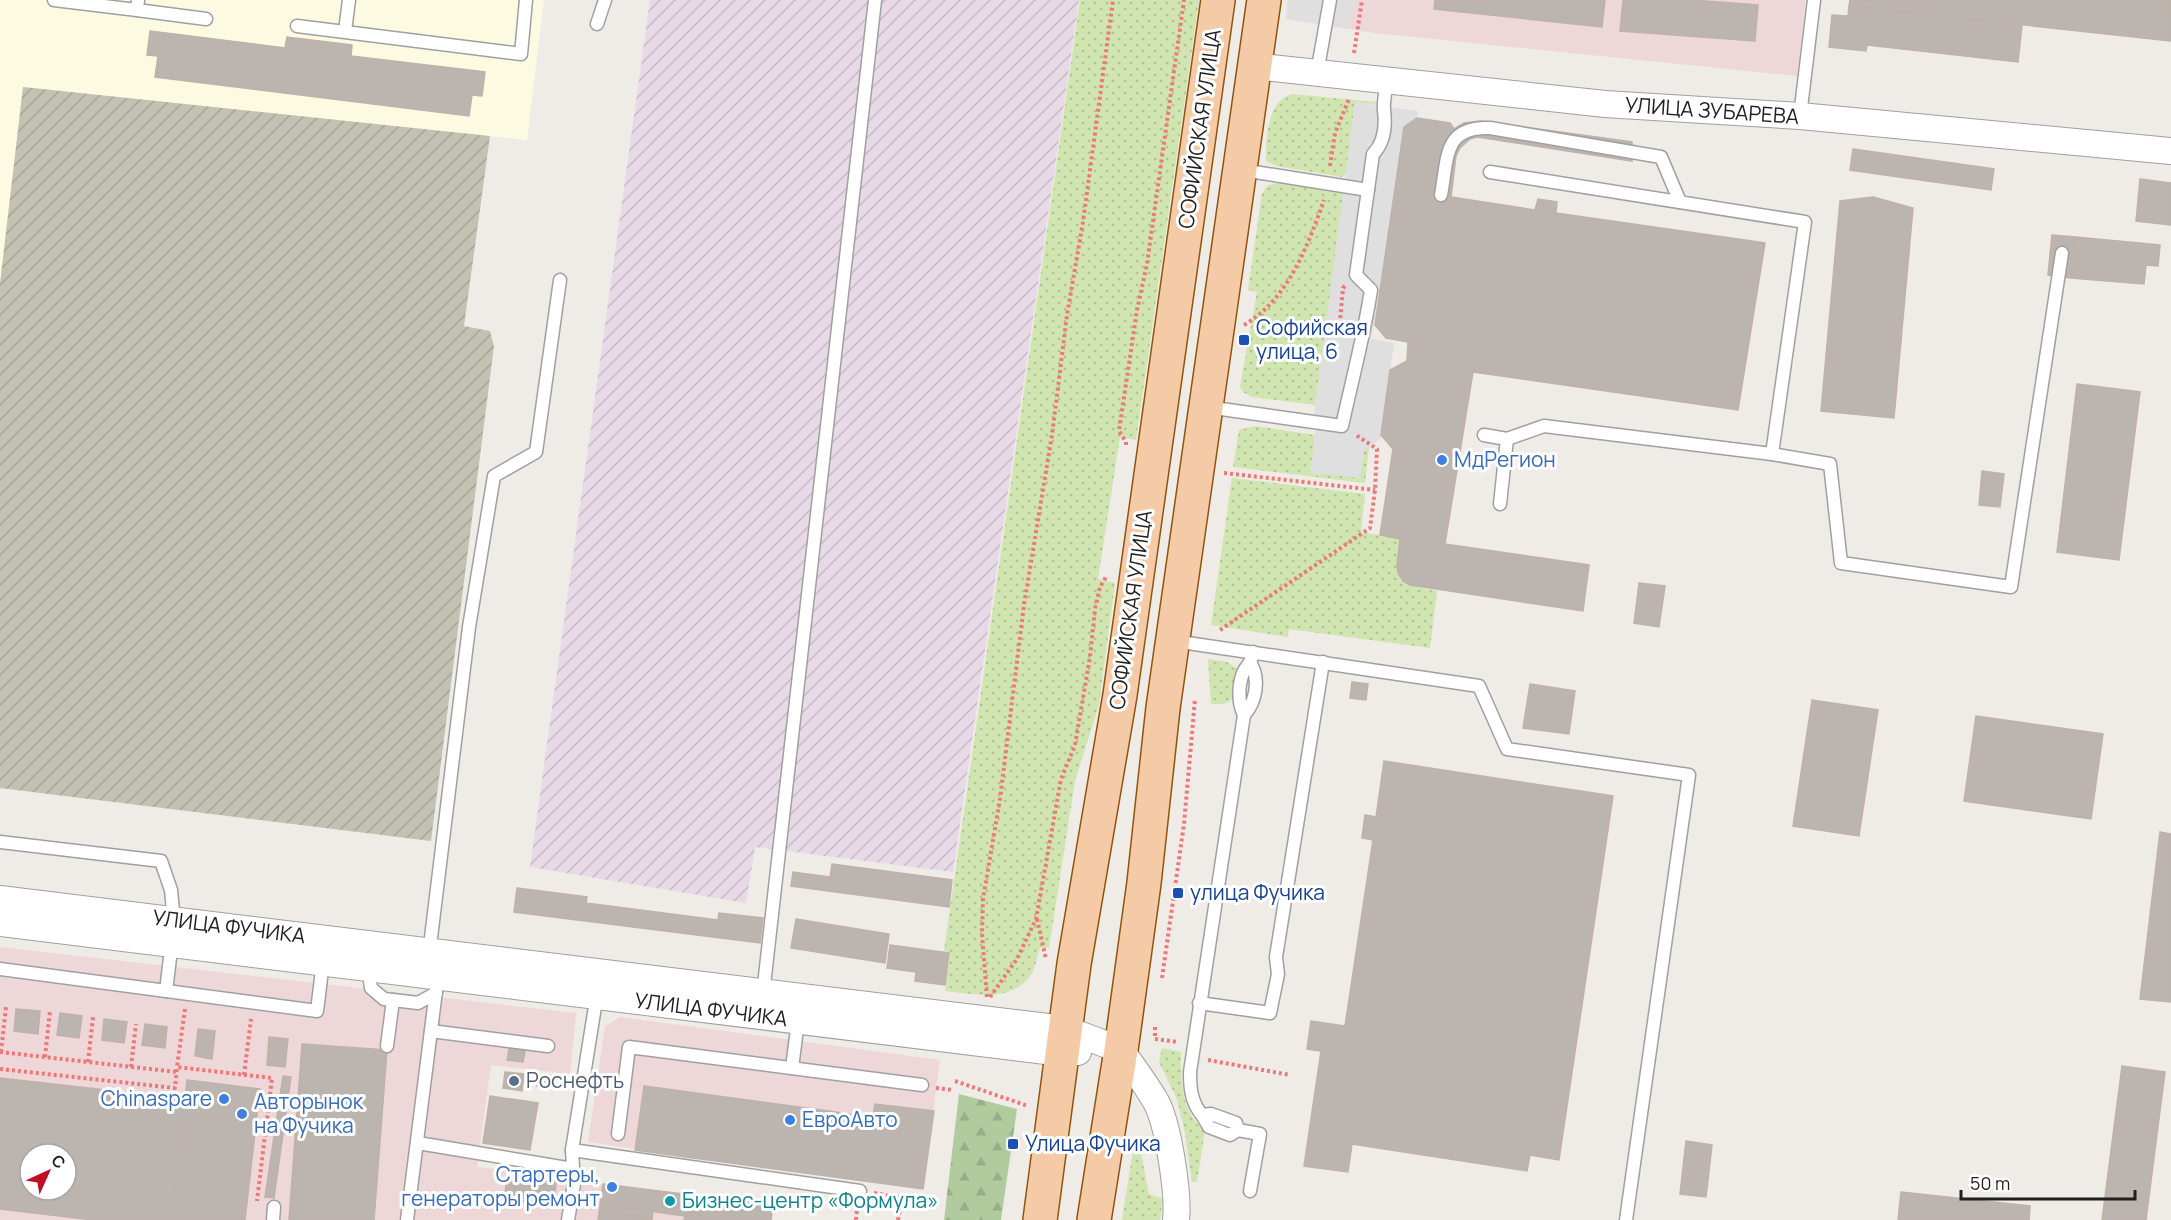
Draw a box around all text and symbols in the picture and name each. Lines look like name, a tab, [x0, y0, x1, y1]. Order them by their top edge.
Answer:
street label: СОФИЙСКАЯ УЛИЦА	[1171, 27, 1227, 230]
street label: УЛИЦА ЗУБАРЕВА	[1624, 90, 1800, 130]
place label: Софийская улица, 6	[1256, 313, 1368, 365]
marker: Софийская улица, 6	[1237, 333, 1251, 347]
place label: МдРегион	[1454, 445, 1556, 473]
marker: МдРегион	[1435, 453, 1449, 467]
street label: СОФИЙСКАЯ УЛИЦА	[1102, 508, 1158, 711]
place label: улица Фучика	[1190, 878, 1325, 906]
marker: улица Фучика	[1171, 886, 1185, 900]
street label: УЛИЦА ФУЧИКА	[151, 903, 307, 949]
street label: УЛИЦА ФУЧИКА	[633, 986, 789, 1032]
place label: Роснефть	[526, 1066, 624, 1094]
marker: Роснефть	[507, 1074, 521, 1088]
place label: Chinaspare	[101, 1084, 212, 1112]
place label: Авторынок на Фучика	[254, 1087, 364, 1139]
marker: Chinaspare	[217, 1092, 231, 1106]
place label: ЕвроАвто	[802, 1105, 898, 1133]
marker: Авторынок на Фучика	[235, 1107, 249, 1121]
marker: ЕвроАвто	[783, 1113, 797, 1127]
place label: Улица Фучика	[1025, 1129, 1161, 1157]
marker: Улица Фучика	[1006, 1137, 1020, 1151]
north arrow	[18, 1142, 78, 1202]
text: С	[47, 1149, 71, 1173]
place label: Стартеры, генераторы ремонт	[401, 1160, 600, 1212]
scale bar	[1961, 1163, 2135, 1201]
text: 50 m	[1970, 1171, 2010, 1195]
marker: Стартеры, генераторы ремонт	[605, 1180, 619, 1194]
place label: Бизнес-центр «Формула»	[682, 1186, 939, 1214]
marker: Бизнес-центр «Формула»	[663, 1194, 677, 1208]

